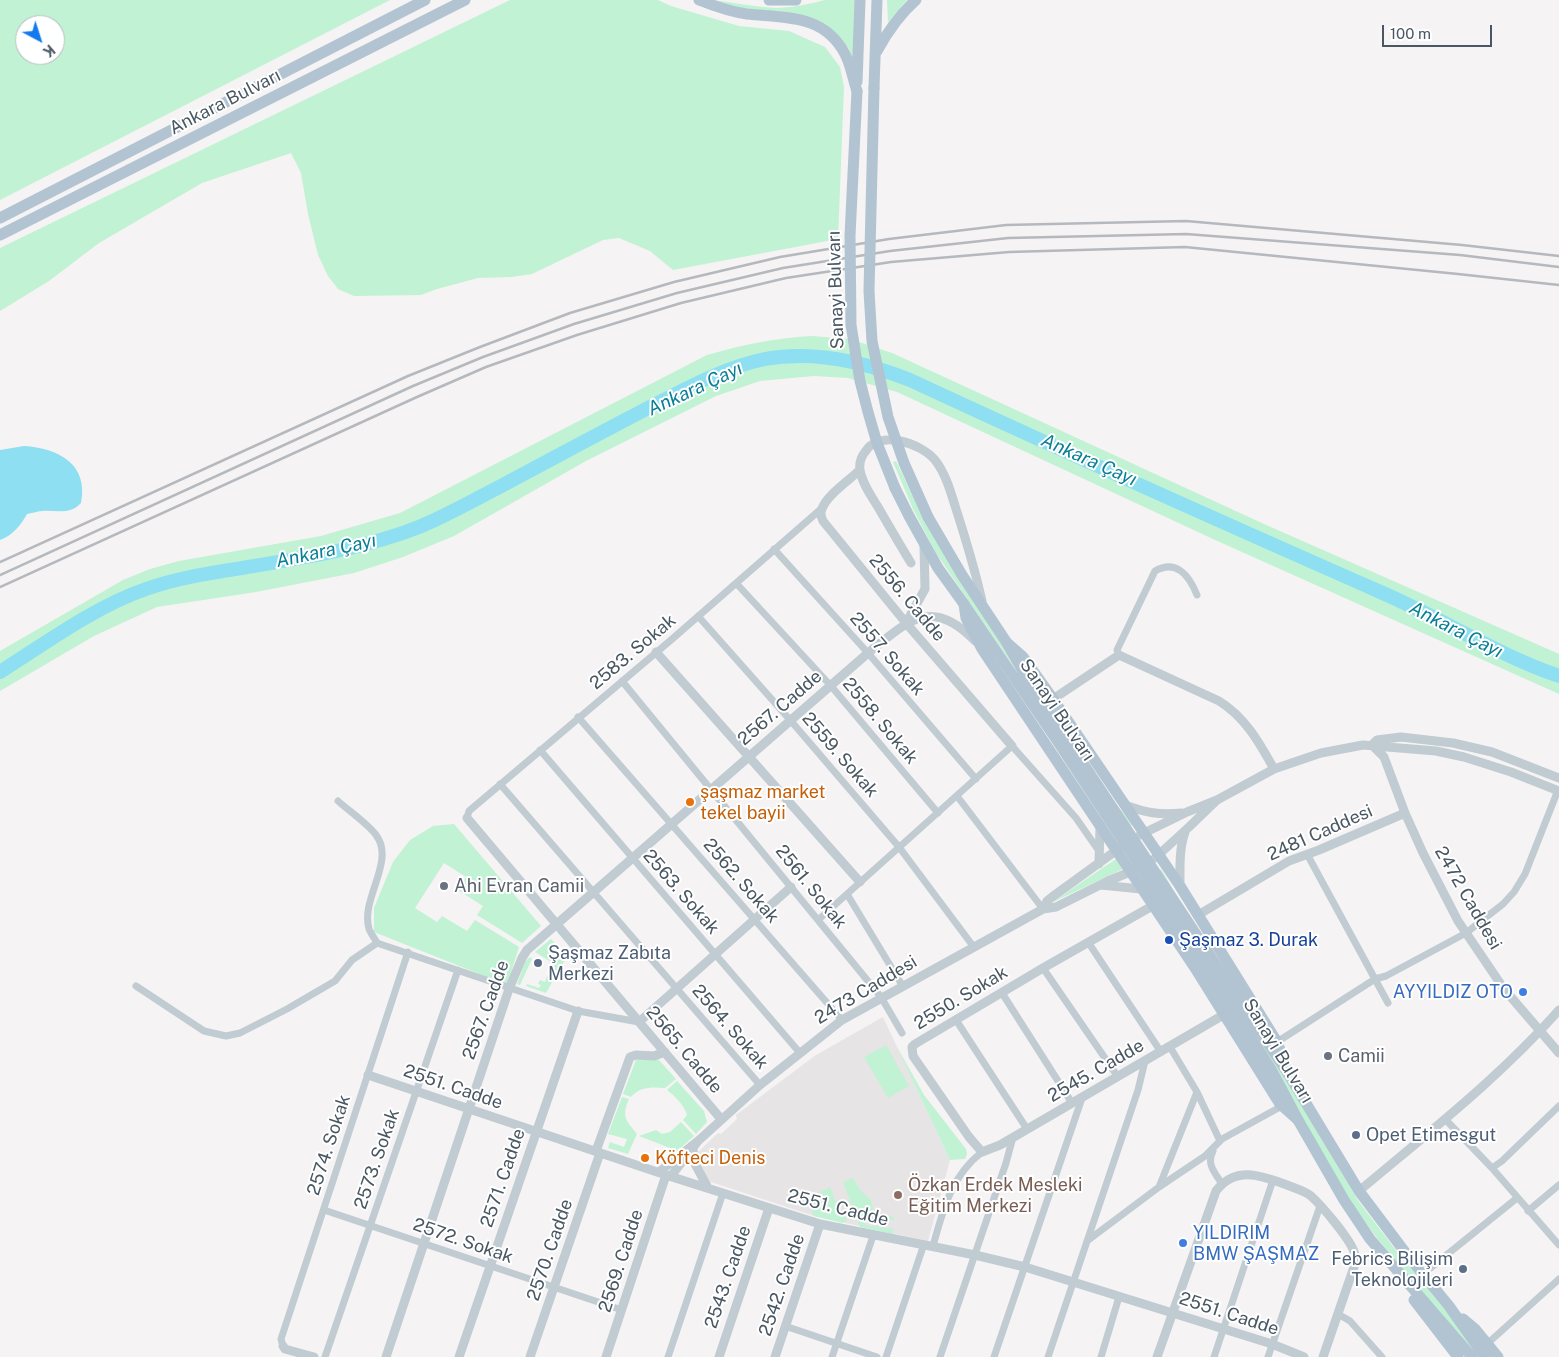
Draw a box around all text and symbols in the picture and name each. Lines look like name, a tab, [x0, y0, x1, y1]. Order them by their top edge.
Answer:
north arrow	[15, 15, 65, 65]
scale bar	[1384, 15, 1494, 47]
text: 100 m	[1390, 25, 1431, 42]
text: K	[40, 41, 58, 60]
street label: Ankara Bulvarı	[166, 65, 284, 139]
street label: Sanayi Bulvarı	[823, 230, 849, 350]
water label: Ankara Çayı	[644, 357, 746, 421]
water label: Ankara Çayı	[1038, 429, 1140, 491]
water label: Ankara Çayı	[274, 529, 378, 573]
street label: 2556. Cadde	[864, 550, 950, 646]
water label: Ankara Çayı	[1405, 597, 1507, 663]
street label: 2557. Sokak	[845, 608, 929, 700]
street label: 2583. Sokak	[586, 610, 680, 694]
street label: Sanayi Bulvarı	[1015, 655, 1099, 765]
street label: 2567. Cadde	[734, 666, 826, 750]
street label: 2558. Sokak	[838, 673, 922, 769]
street label: 2559. Sokak	[797, 708, 883, 802]
place label: şaşmaz market tekel bayii	[700, 781, 826, 824]
marker: şaşmaz market tekel bayii	[684, 796, 696, 808]
street label: 2481 Caddesi	[1264, 800, 1376, 866]
street label: 2562. Sokak	[698, 834, 784, 928]
street label: 2561. Sokak	[771, 841, 851, 933]
street label: 2472 Caddesi	[1430, 843, 1506, 953]
street label: 2563. Sokak	[638, 845, 724, 939]
place label: Ahi Evran Camii	[454, 875, 584, 897]
marker: Ahi Evran Camii	[438, 880, 450, 892]
place label: Şaşmaz 3. Durak	[1179, 929, 1318, 951]
marker: Şaşmaz 3. Durak	[1163, 934, 1175, 946]
place label: Şaşmaz Zabıta Merkezi	[548, 942, 671, 984]
street label: 2473 Caddesi	[811, 951, 921, 1029]
street label: 2567. Cadde	[458, 957, 514, 1063]
marker: Şaşmaz Zabıta Merkezi	[532, 957, 544, 969]
street label: 2550. Sokak	[910, 962, 1012, 1034]
street label: 2564. Sokak	[687, 980, 773, 1074]
place label: AYYILDIZ OTO	[1393, 981, 1513, 1003]
marker: AYYILDIZ OTO	[1517, 986, 1529, 998]
street label: Sanayi Bulvarı	[1238, 995, 1318, 1107]
street label: 2565. Cadde	[641, 1002, 727, 1098]
street label: 2545. Cadde	[1044, 1035, 1148, 1107]
place label: Camii	[1338, 1045, 1385, 1067]
marker: Camii	[1322, 1050, 1334, 1062]
street label: 2551. Cadde	[401, 1060, 505, 1114]
street label: 2574. Sokak	[303, 1092, 355, 1198]
street label: 2573. Sokak	[350, 1106, 404, 1212]
place label: Opet Etimesgut	[1366, 1124, 1496, 1146]
street label: 2571. Cadde	[476, 1126, 530, 1230]
marker: Opet Etimesgut	[1350, 1129, 1362, 1141]
place label: Köfteci Denis	[655, 1147, 765, 1169]
marker: Köfteci Denis	[639, 1152, 651, 1164]
place label: Özkan Erdek Mesleki Eğitim Merkezi	[908, 1174, 1083, 1216]
street label: 2551. Cadde	[785, 1185, 891, 1231]
marker: Özkan Erdek Mesleki Eğitim Merkezi	[892, 1189, 904, 1201]
street label: 2570. Cadde	[523, 1196, 577, 1304]
street label: 2569. Cadde	[594, 1207, 648, 1315]
street label: 2572. Sokak	[410, 1214, 516, 1268]
place label: YILDIRIM BMW ŞAŞMAZ	[1193, 1222, 1319, 1264]
street label: 2543. Cadde	[700, 1223, 756, 1331]
street label: 2542. Cadde	[754, 1231, 810, 1339]
marker: YILDIRIM BMW ŞAŞMAZ	[1177, 1237, 1189, 1249]
place label: Febrics Bilişim Teknolojileri	[1331, 1248, 1453, 1290]
marker: Febrics Bilişim Teknolojileri	[1457, 1263, 1469, 1275]
street label: 2551. Cadde	[1176, 1288, 1282, 1340]

